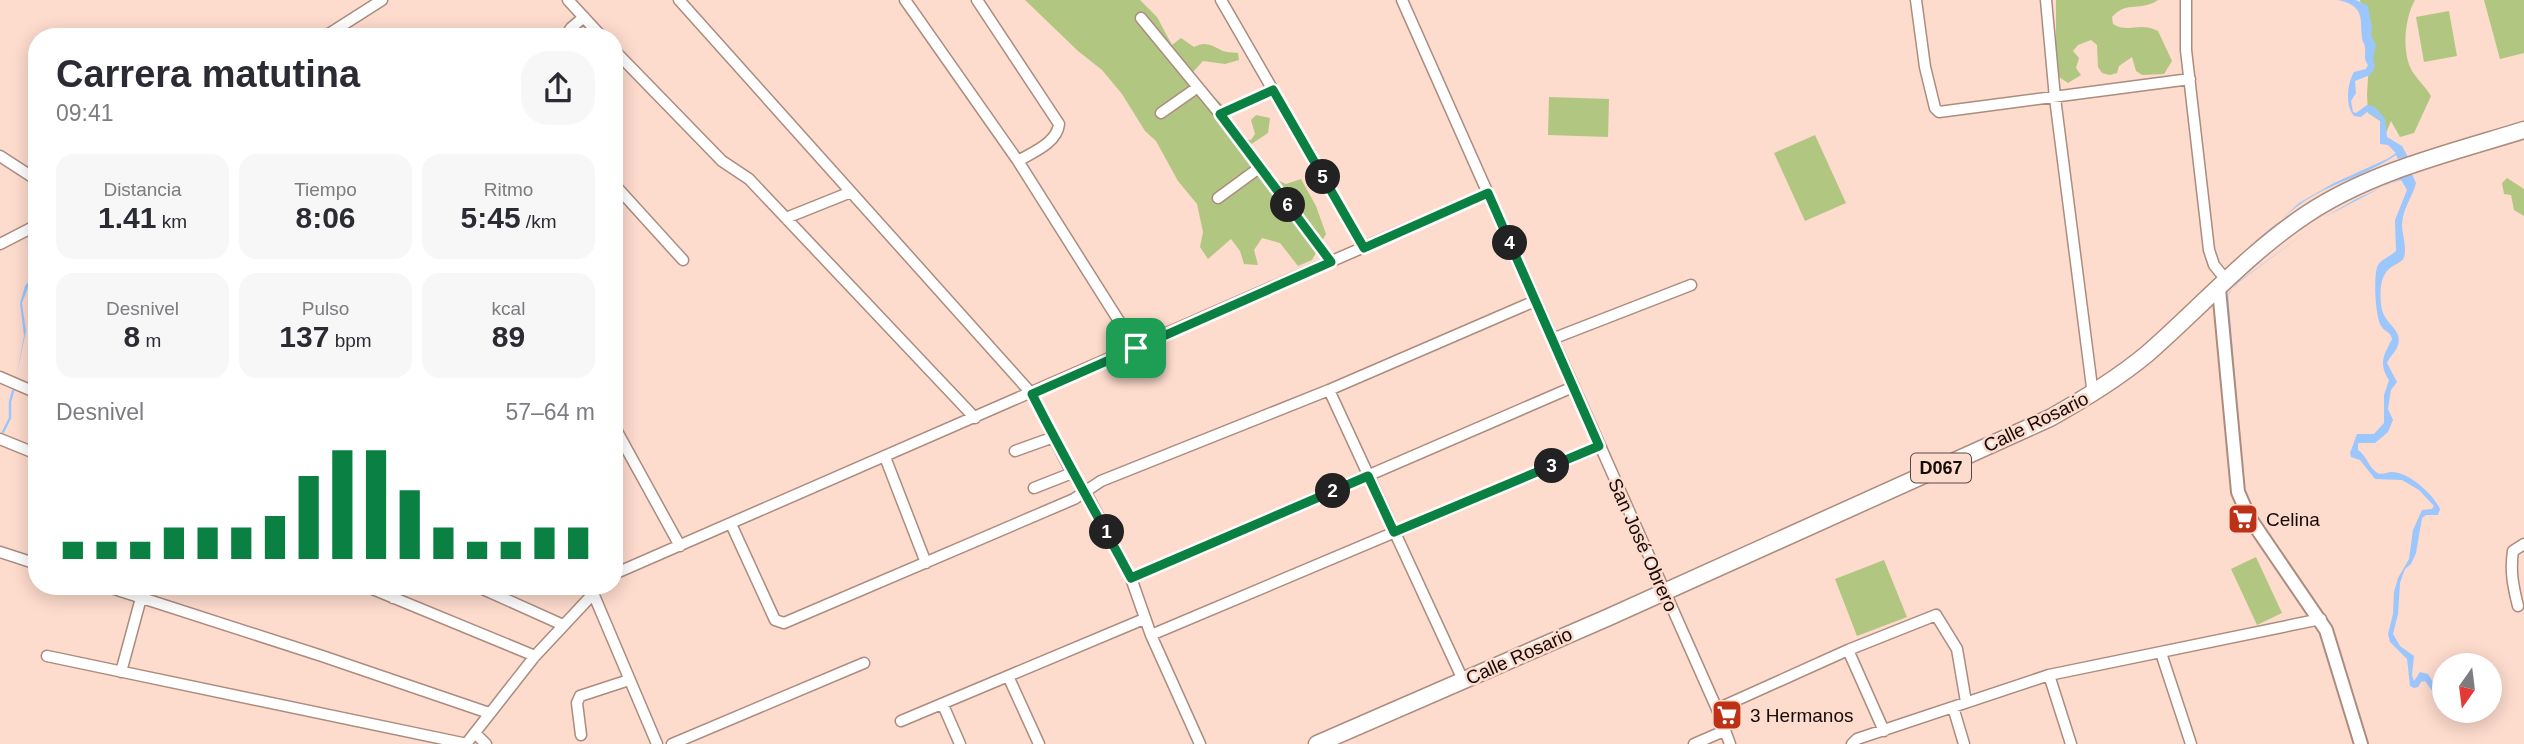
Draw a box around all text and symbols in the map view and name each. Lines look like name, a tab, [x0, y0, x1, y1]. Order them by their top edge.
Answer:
button: share	[521, 51, 595, 125]
text: Carrera matutina	[56, 53, 360, 95]
text: 09:41	[56, 100, 114, 126]
pin: 5	[1306, 160, 1340, 194]
text: 5	[1317, 166, 1328, 187]
text: Distancia	[103, 179, 182, 200]
text: Tiempo	[294, 179, 357, 200]
text: Ritmo	[484, 179, 533, 200]
pin: 6	[1270, 188, 1306, 222]
text: 6	[1282, 194, 1293, 215]
text: 1.41	[98, 201, 156, 234]
text: 8:06	[295, 201, 356, 234]
text: 5:45	[461, 201, 521, 234]
text: km	[156, 211, 187, 232]
text: /km	[521, 211, 556, 232]
pin: 4	[1492, 226, 1528, 260]
text: 4	[1504, 232, 1515, 253]
text: Desnivel	[106, 298, 179, 319]
text: Pulso	[302, 298, 349, 319]
text: kcal	[492, 298, 525, 319]
pin	[1106, 318, 1166, 378]
text: 8	[124, 320, 140, 353]
text: 137	[279, 320, 329, 353]
text: 89	[492, 320, 525, 353]
icon: arrive	[1117, 329, 1155, 367]
text: m	[140, 330, 161, 351]
text: bpm	[329, 330, 372, 351]
street label: Calle Rosario	[1980, 388, 2092, 456]
text: Desnivel	[56, 399, 144, 425]
text: 57–64 m	[505, 399, 595, 425]
pin: 3	[1534, 448, 1570, 484]
road number: D067	[1911, 454, 1971, 482]
text: 3	[1546, 455, 1557, 476]
pin: 2	[1316, 474, 1350, 508]
street label: San José Obrero	[1604, 475, 1682, 615]
text: 2	[1327, 480, 1338, 501]
supermarket icon: Celina	[2226, 502, 2260, 536]
place label: Celina	[2266, 509, 2320, 530]
pin: 1	[1090, 514, 1124, 550]
text: 1	[1101, 521, 1112, 542]
street label: Calle Rosario	[1463, 623, 1575, 689]
north arrow	[2432, 653, 2502, 723]
map controls	[2432, 653, 2502, 723]
supermarket icon: 3 Hermanos	[1710, 698, 1744, 732]
place label: 3 Hermanos	[1750, 705, 1854, 726]

